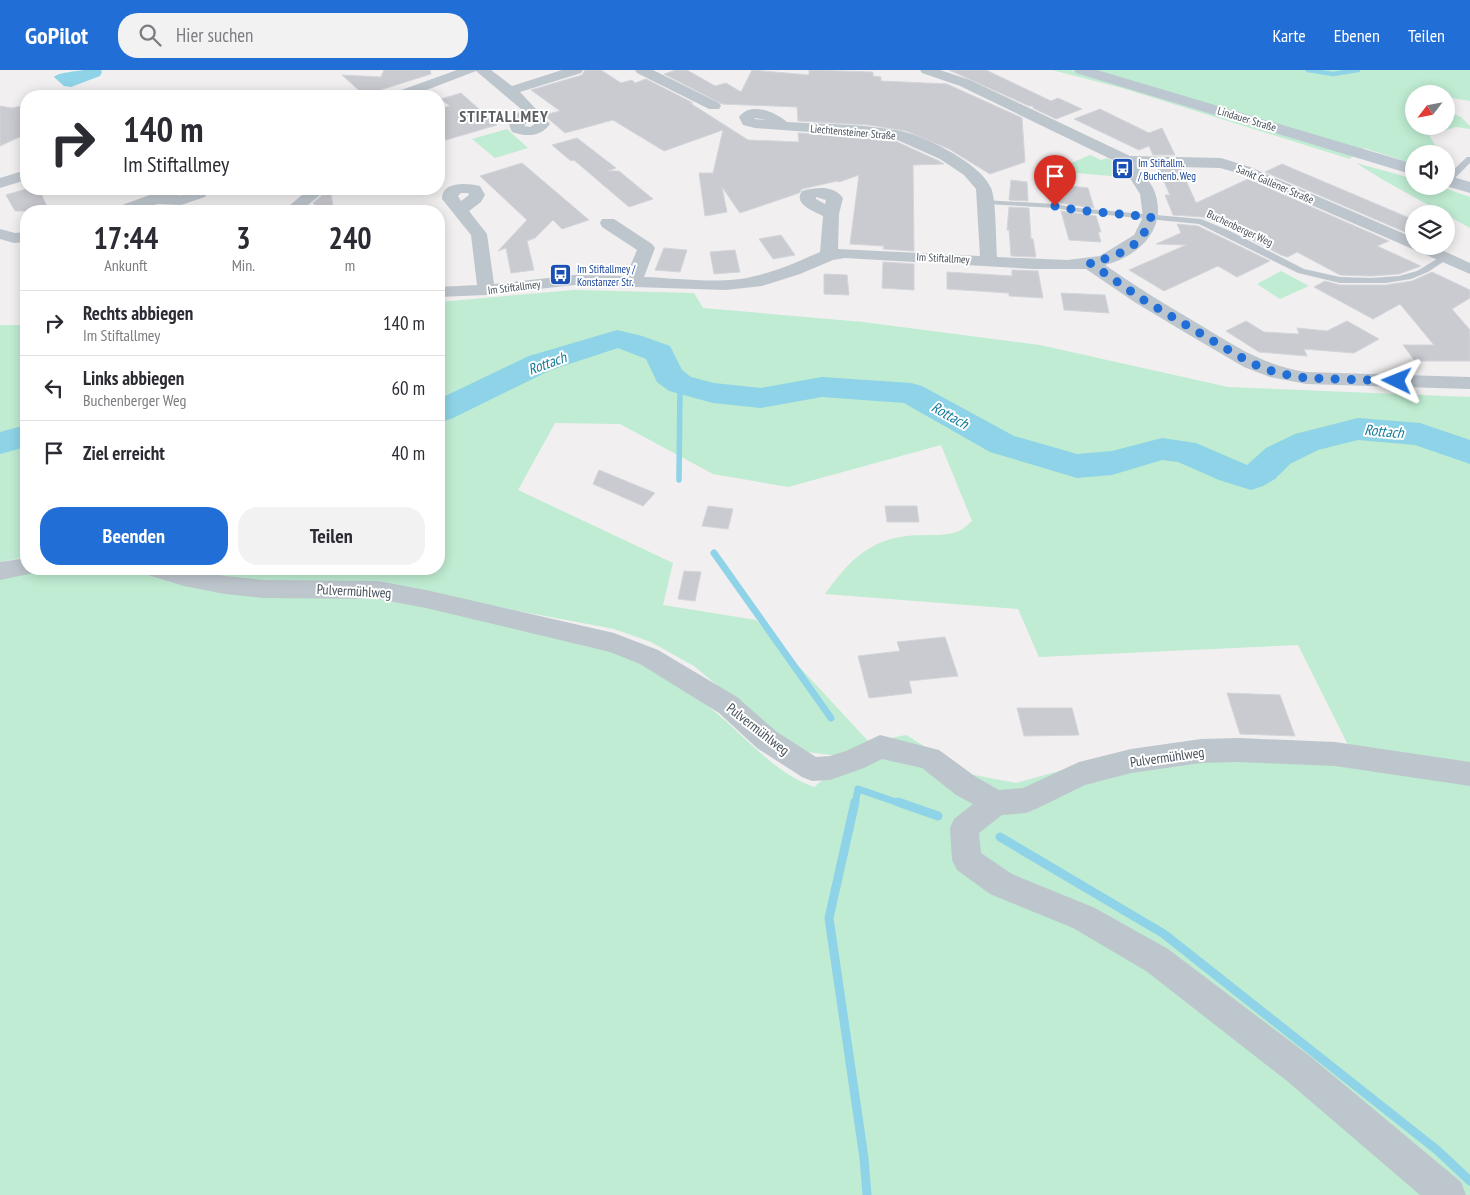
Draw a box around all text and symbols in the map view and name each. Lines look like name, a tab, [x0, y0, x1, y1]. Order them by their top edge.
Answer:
search box	[118, 13, 468, 58]
text: GoPilot	[25, 20, 88, 51]
icon: search	[136, 21, 164, 49]
text: Hier suchen	[176, 23, 253, 47]
text: Karte	[1272, 24, 1306, 47]
text: Ebenen	[1334, 24, 1380, 47]
text: Teilen	[1408, 24, 1445, 47]
north arrow	[1405, 85, 1455, 135]
map controls	[1405, 85, 1455, 255]
street label: Lindauer Straße	[1216, 103, 1278, 135]
text: 140 m	[123, 106, 204, 152]
district label: STIFTALLMEY	[459, 106, 549, 126]
icon: right	[40, 110, 105, 175]
street label: Liechtensteiner Straße	[810, 121, 897, 143]
button: sound	[1405, 145, 1455, 195]
text: Im Stiftallmey	[123, 150, 229, 178]
pin	[1034, 155, 1076, 206]
place label: Im Stiftallm. / Buchenb. Weg	[1137, 156, 1196, 183]
bus stop icon: Im Stiftallm. / Buchenb. Weg	[1110, 157, 1134, 181]
street label: Sankt Gallener Straße	[1234, 161, 1316, 207]
icon: arrive	[1041, 162, 1069, 190]
button: layers	[1405, 205, 1455, 255]
street label: Buchenberger Weg	[1205, 207, 1275, 249]
text: 17:44	[93, 218, 158, 257]
text: 3	[236, 218, 251, 257]
text: 240	[329, 218, 372, 257]
street label: Im Stiftallmey	[916, 250, 971, 266]
text: Ankunft	[104, 255, 147, 275]
text: Min.	[232, 255, 255, 275]
text: m	[345, 255, 355, 275]
place label: Im Stiftallmey / Konstanzer Str.	[577, 262, 636, 289]
bus stop icon: Im Stiftallmey / Konstanzer Str.	[549, 263, 573, 287]
street label: Im Stiftallmey	[487, 277, 542, 297]
text: Rechts abbiegen	[83, 301, 193, 325]
icon: right	[40, 309, 68, 337]
text: 140 m	[383, 311, 425, 335]
text: Im Stiftallmey	[83, 325, 160, 345]
water label: Rottach	[525, 347, 570, 379]
position arrow	[1370, 354, 1422, 406]
text: Links abbiegen	[83, 366, 184, 390]
icon: left	[40, 374, 68, 402]
text: 60 m	[392, 376, 425, 400]
text: Buchenberger Weg	[83, 390, 186, 410]
water label: Rottach	[928, 397, 973, 434]
water label: Rottach	[1364, 420, 1406, 442]
icon: arrive	[40, 439, 68, 467]
text: Ziel erreicht	[83, 441, 165, 465]
text: 40 m	[392, 441, 425, 465]
button: Beenden	[40, 507, 228, 565]
button: Teilen	[238, 507, 425, 565]
street label: Pulvermühlweg	[316, 580, 392, 602]
street label: Pulvermühlweg	[723, 699, 793, 759]
street label: Pulvermühlweg	[1129, 743, 1205, 771]

